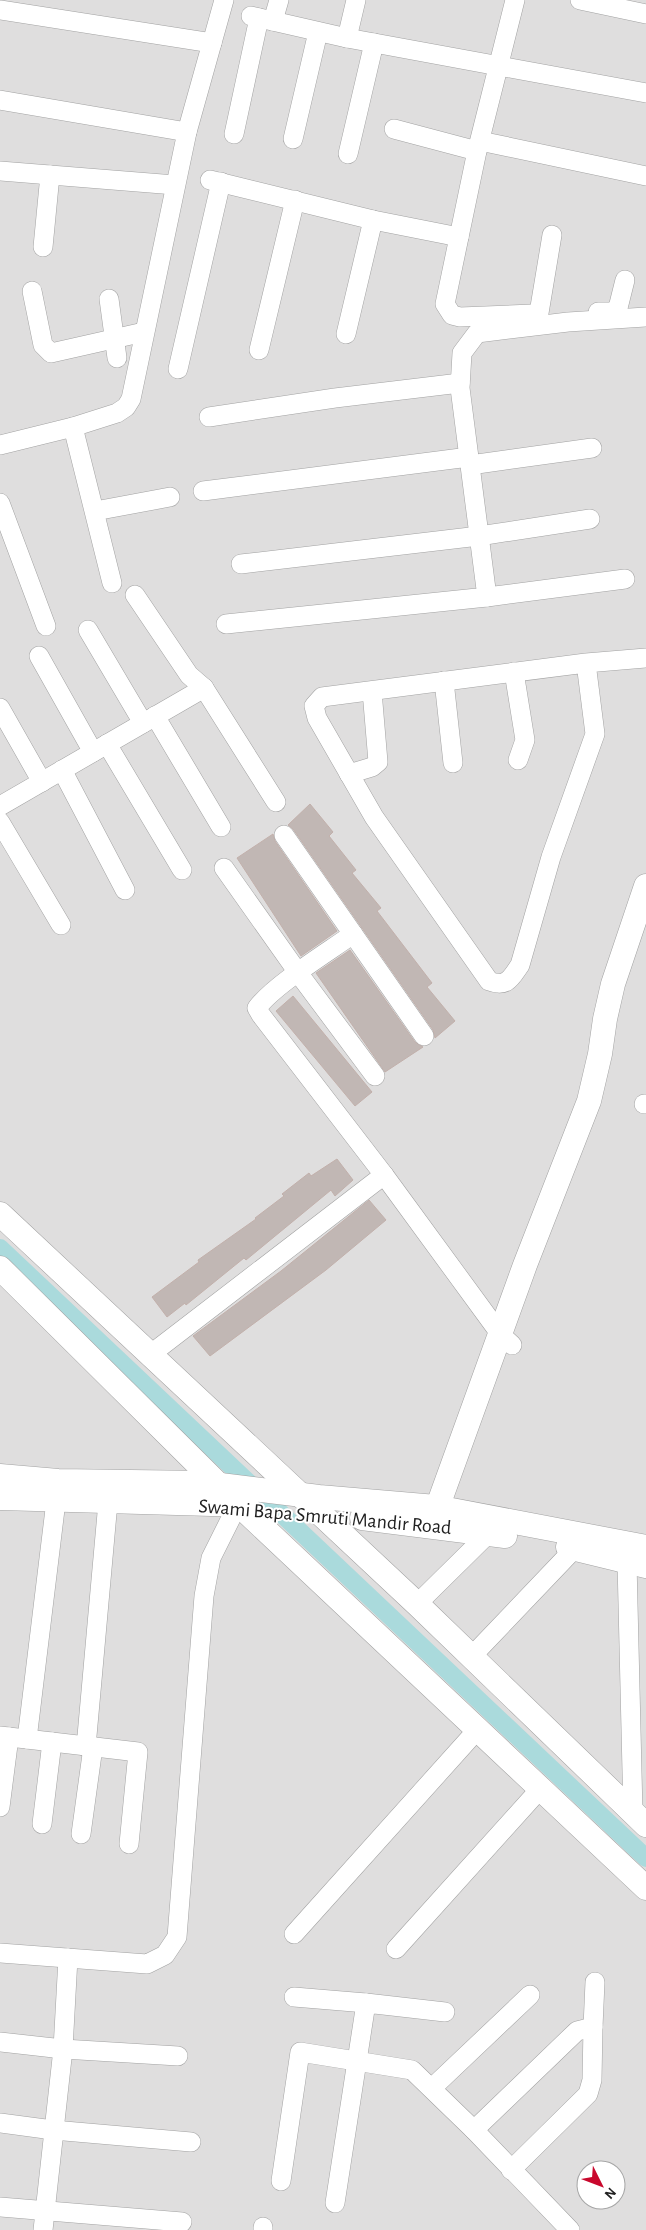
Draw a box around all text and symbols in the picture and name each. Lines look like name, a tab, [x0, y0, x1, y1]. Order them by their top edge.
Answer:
street label: Swami Bapa Smruti Mandir Road	[198, 1496, 452, 1538]
north arrow	[576, 2160, 626, 2210]
text: N	[601, 2185, 618, 2201]

